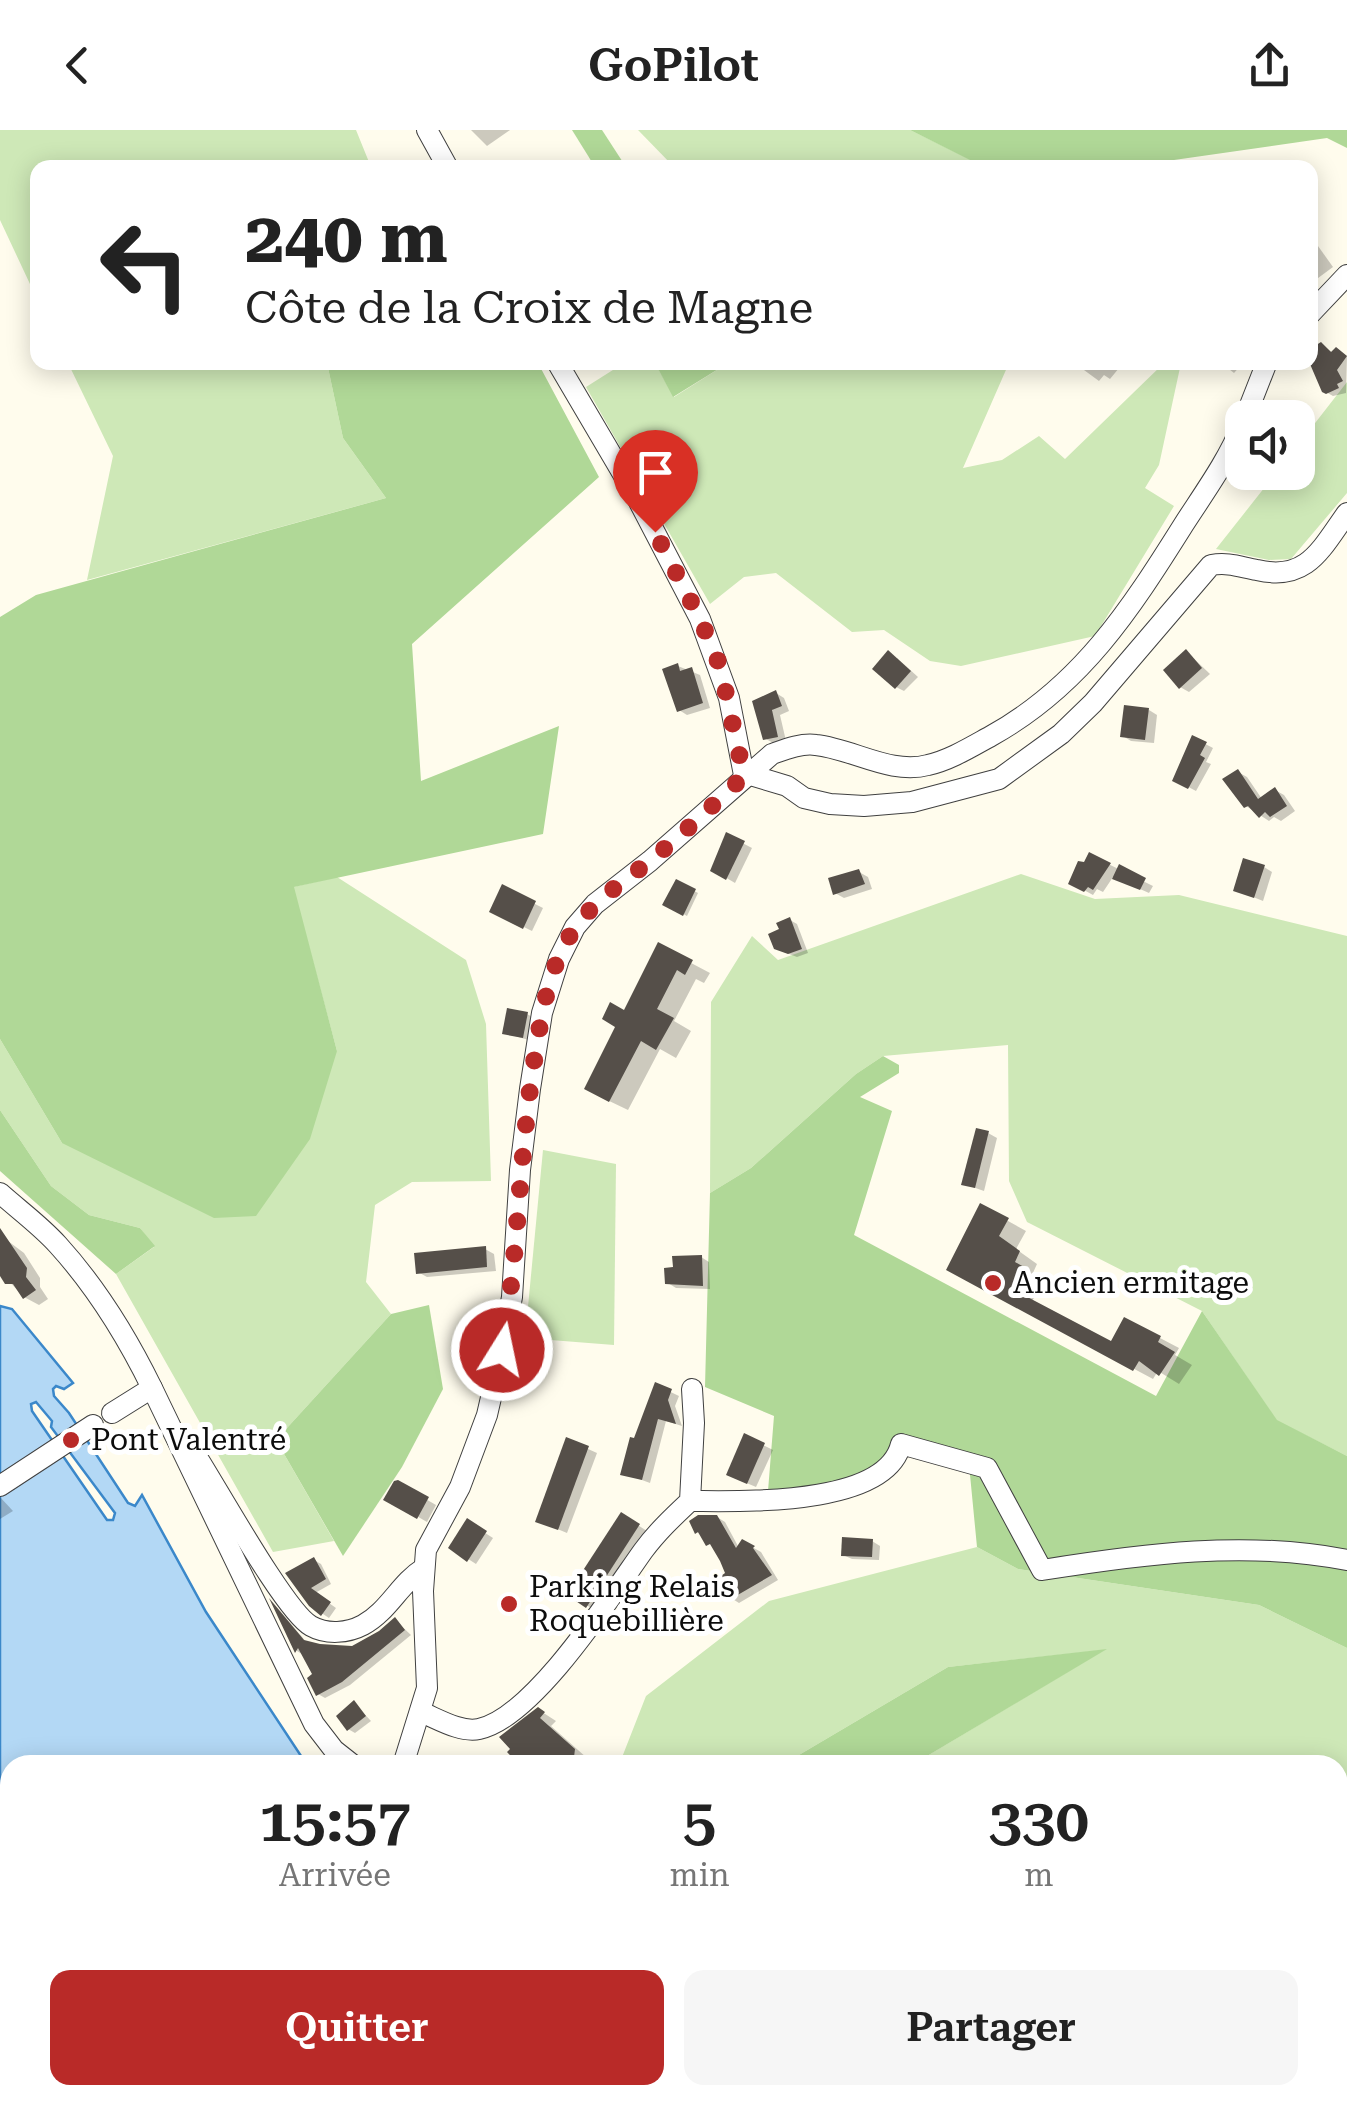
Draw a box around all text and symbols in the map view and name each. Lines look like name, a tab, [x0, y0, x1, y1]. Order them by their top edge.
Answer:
icon: back	[50, 38, 105, 93]
icon: share	[1242, 38, 1297, 93]
text: GoPilot	[588, 39, 759, 92]
text: 240 m	[245, 197, 448, 279]
icon: left	[80, 200, 210, 330]
text: Côte de la Croix de Magne	[245, 281, 813, 334]
map controls	[1225, 400, 1315, 490]
button: sound	[1225, 400, 1315, 490]
pin	[613, 430, 698, 533]
icon: arrive	[628, 445, 683, 500]
place label: Ancien ermitage	[1013, 1265, 1249, 1300]
marker: Ancien ermitage	[982, 1272, 1004, 1294]
position arrow	[450, 1298, 554, 1402]
place label: Pont Valentré	[91, 1422, 286, 1457]
marker: Pont Valentré	[60, 1429, 82, 1451]
place label: Parking Relais Roquebillière	[529, 1569, 735, 1638]
marker: Parking Relais Roquebillière	[498, 1593, 520, 1615]
text: 15:57	[259, 1785, 411, 1856]
text: 5	[683, 1785, 716, 1856]
text: 330	[988, 1785, 1089, 1856]
text: Arrivée	[279, 1856, 391, 1894]
text: min	[670, 1856, 730, 1894]
text: m	[1024, 1856, 1053, 1894]
button: Quitter	[50, 1970, 664, 2085]
button: Partager	[684, 1970, 1298, 2085]

